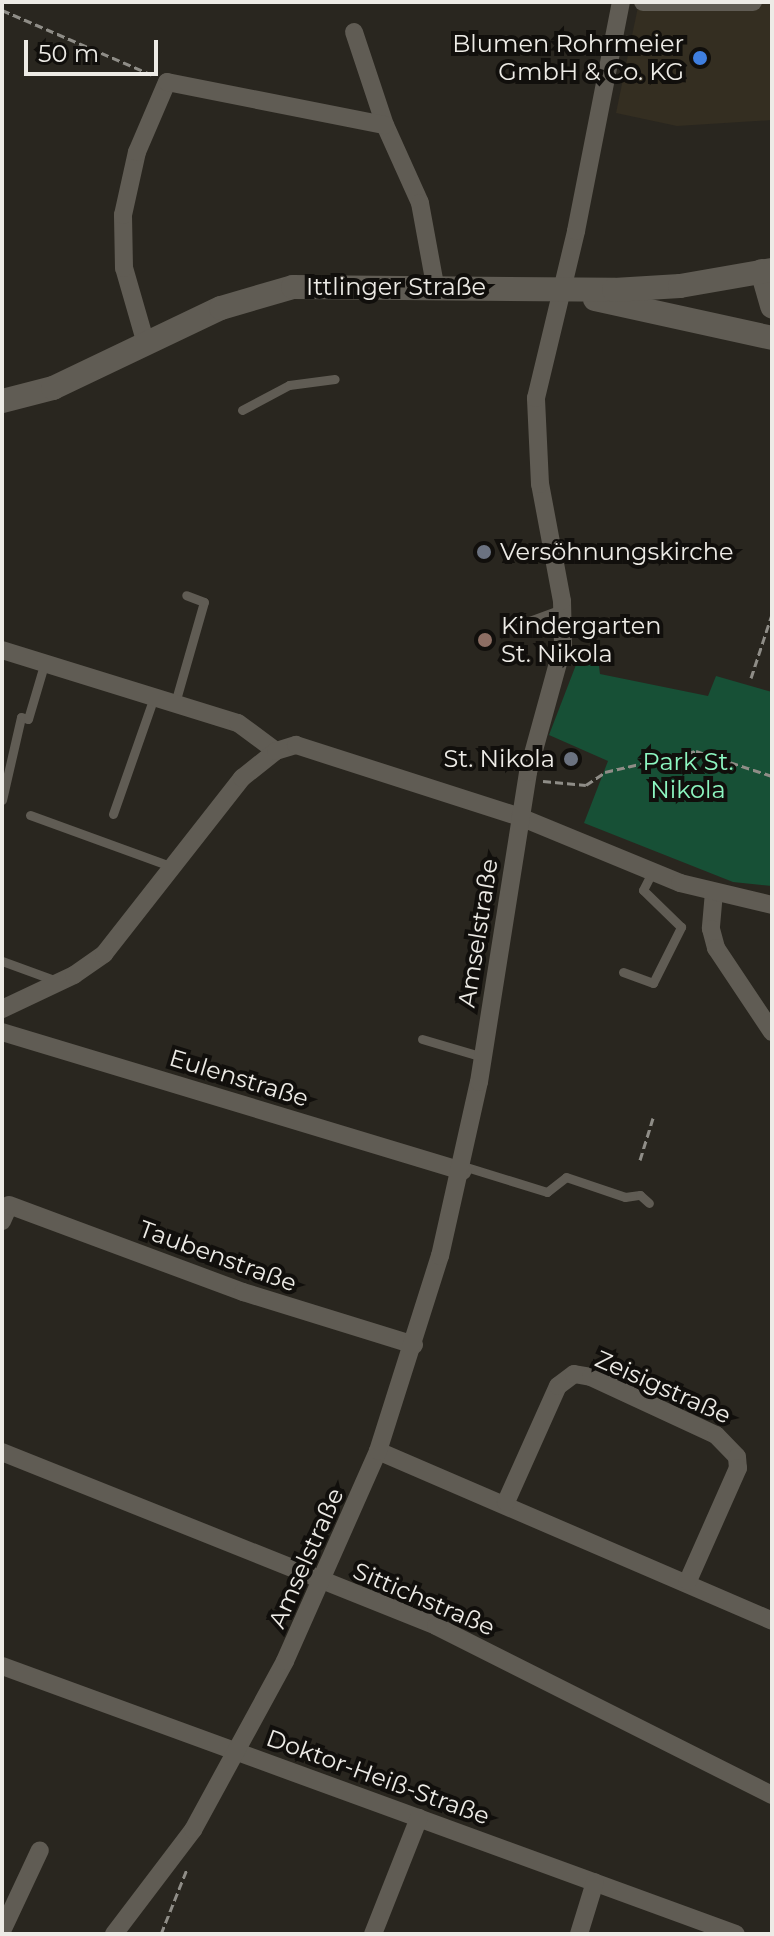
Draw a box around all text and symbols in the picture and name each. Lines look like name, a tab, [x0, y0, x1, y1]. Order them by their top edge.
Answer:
scale bar	[28, 24, 162, 74]
place label: Blumen Rohrmeier GmbH & Co. KG	[452, 30, 684, 86]
text: 50 m	[38, 39, 99, 68]
marker: Blumen Rohrmeier GmbH & Co. KG	[691, 49, 709, 67]
street label: Ittlinger Straße	[306, 273, 486, 301]
place label: Versöhnungskirche	[500, 538, 733, 566]
marker: Versöhnungskirche	[475, 543, 493, 561]
place label: Kindergarten St. Nikola	[501, 612, 661, 668]
marker: Kindergarten St. Nikola	[476, 631, 494, 649]
place label: St. Nikola	[443, 745, 555, 773]
park label: Park St. Nikola	[643, 748, 733, 804]
marker: St. Nikola	[562, 750, 580, 768]
street label: Amselstraße	[452, 857, 504, 1009]
street label: Eulenstraße	[166, 1043, 312, 1113]
street label: Taubenstraße	[135, 1214, 301, 1298]
street label: Zeisigstraße	[591, 1344, 735, 1430]
street label: Amselstraße	[262, 1484, 350, 1632]
street label: Sittichstraße	[349, 1556, 499, 1642]
street label: Doktor-Heiß-Straße	[262, 1723, 494, 1831]

